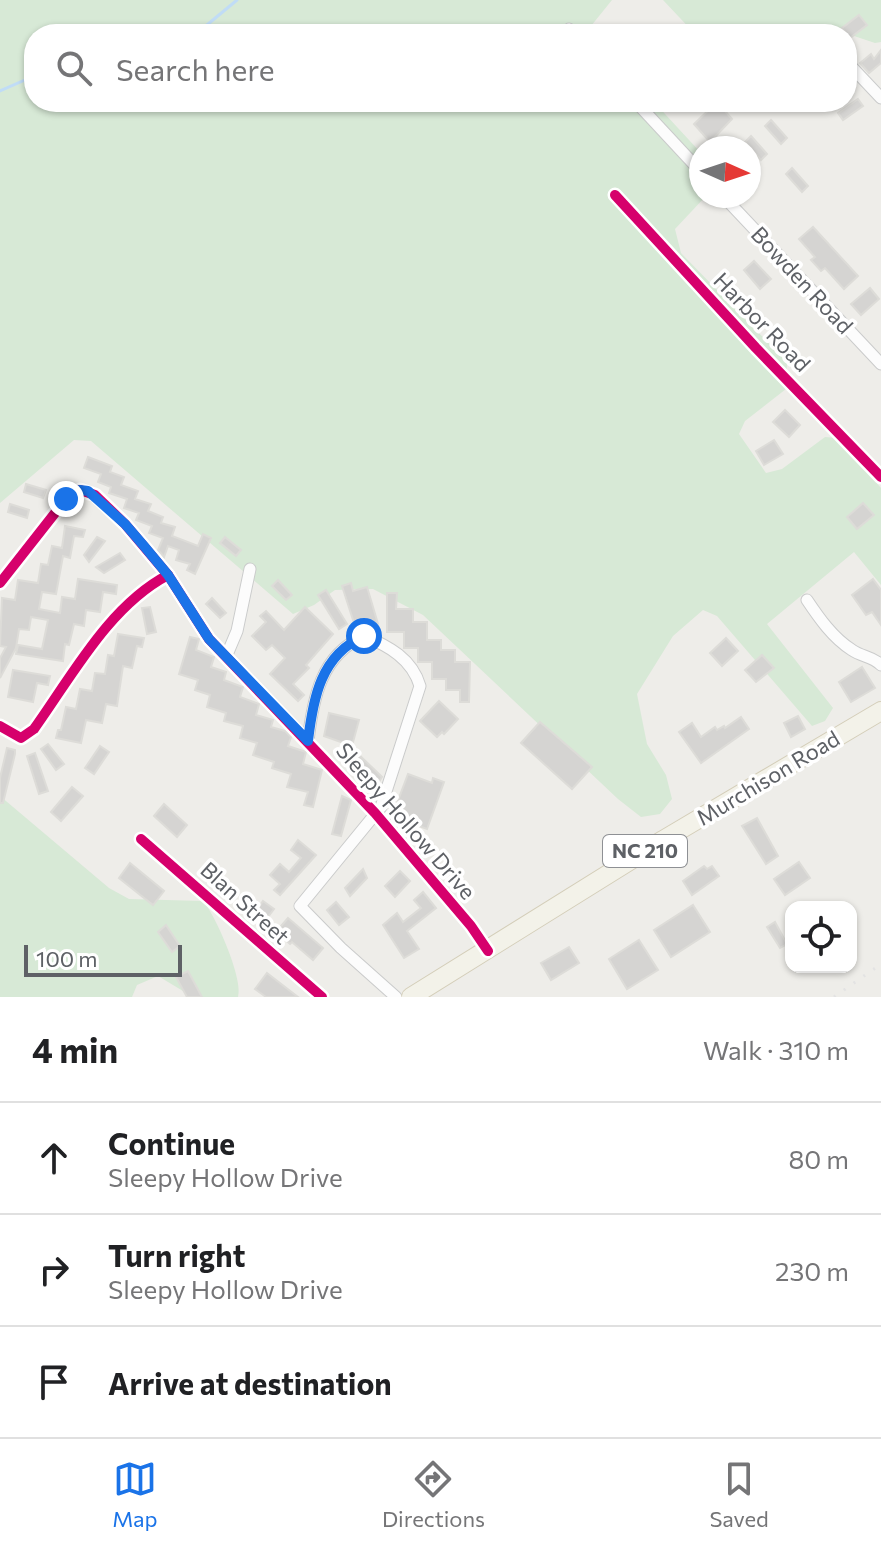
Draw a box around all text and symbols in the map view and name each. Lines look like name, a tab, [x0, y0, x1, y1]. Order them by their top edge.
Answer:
search box	[24, 24, 857, 112]
icon: search	[52, 46, 96, 90]
text: Search here	[116, 50, 275, 87]
north arrow	[689, 136, 761, 208]
street label: Bowden Road	[746, 220, 859, 339]
street label: Harbor Road	[708, 266, 816, 377]
route end	[48, 481, 84, 517]
route start	[346, 618, 382, 654]
street label: Murchison Road	[691, 724, 844, 831]
street label: Sleepy Hollow Drive	[331, 737, 482, 904]
road number: NC 210	[603, 835, 687, 867]
street label: Blan Street	[195, 856, 295, 950]
map controls	[785, 901, 857, 973]
button: locate	[785, 901, 857, 973]
scale bar	[24, 941, 182, 977]
text: 100 m	[36, 945, 98, 972]
text: 4 min	[32, 1028, 118, 1070]
text: Walk · 310 m	[703, 1034, 849, 1065]
text: Continue	[108, 1124, 235, 1161]
icon: ahead	[32, 1136, 76, 1180]
text: 80 m	[789, 1143, 849, 1174]
text: Sleepy Hollow Drive	[108, 1161, 343, 1192]
text: Turn right	[108, 1236, 245, 1273]
icon: right	[32, 1248, 76, 1292]
text: 230 m	[775, 1255, 849, 1286]
text: Sleepy Hollow Drive	[108, 1273, 343, 1304]
icon: arrive	[32, 1360, 76, 1404]
text: Arrive at destination	[108, 1364, 392, 1401]
tab: Map	[112, 1457, 158, 1532]
tab: Directions	[382, 1457, 485, 1532]
tab: Saved	[709, 1457, 769, 1532]

